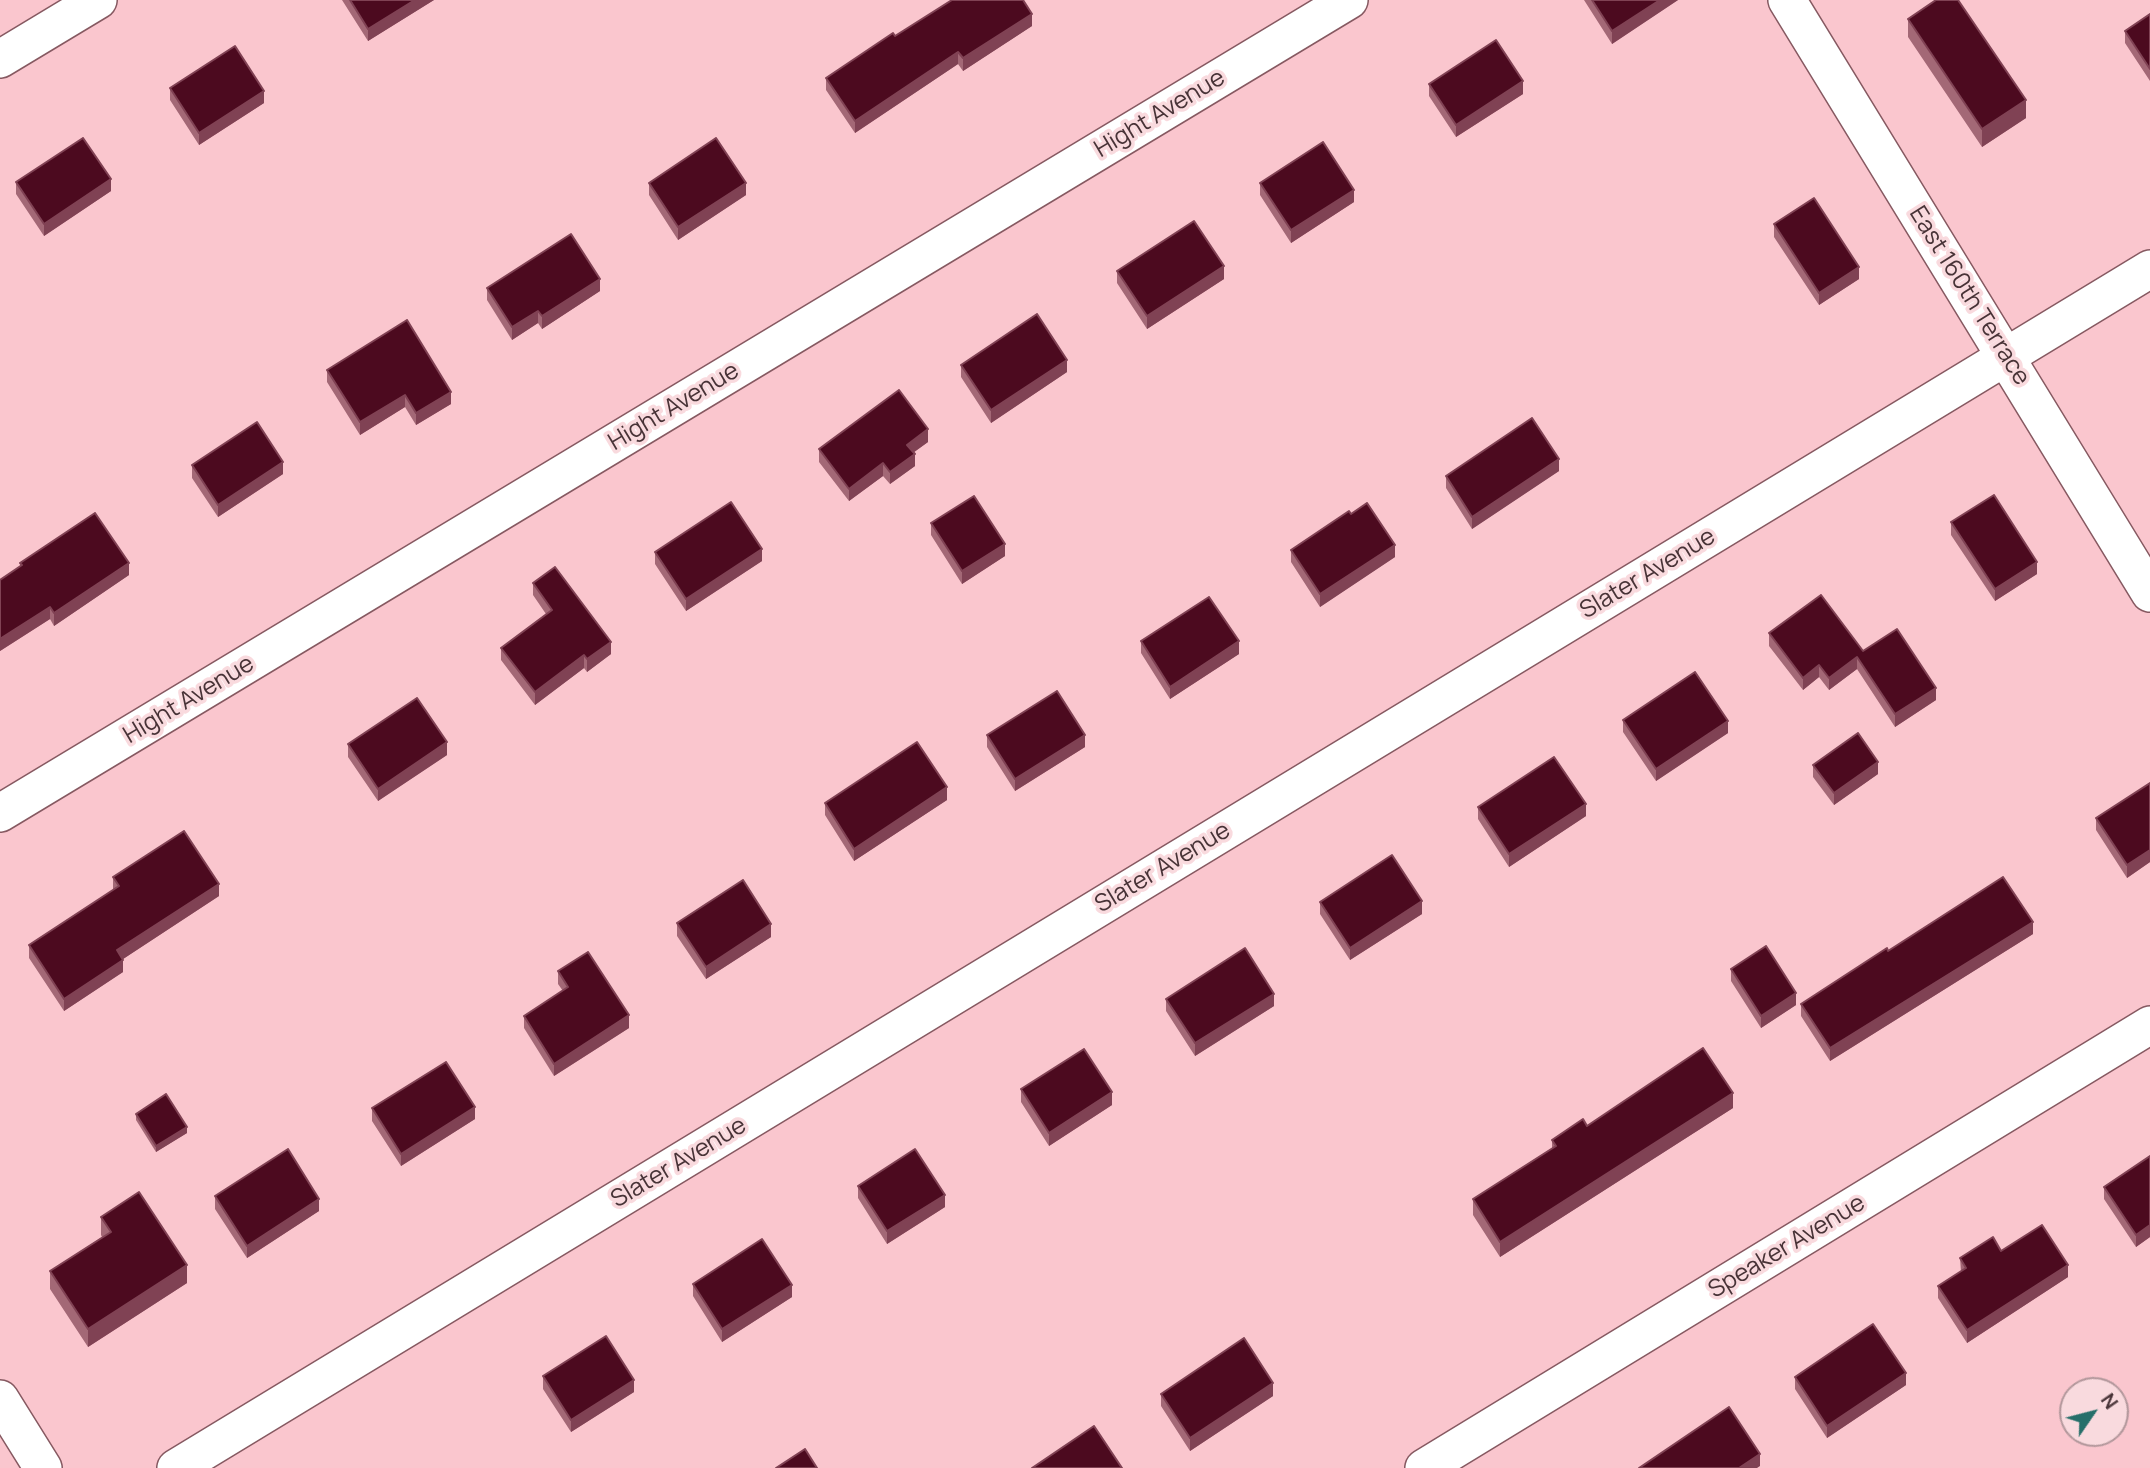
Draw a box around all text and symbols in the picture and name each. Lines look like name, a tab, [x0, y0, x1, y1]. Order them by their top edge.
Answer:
street label: Hight Avenue	[1090, 64, 1230, 164]
street label: East 160th Terrace	[1902, 201, 2036, 391]
street label: Hight Avenue	[604, 357, 744, 457]
street label: Slater Avenue	[1575, 522, 1721, 626]
street label: Hight Avenue	[119, 650, 259, 750]
street label: Slater Avenue	[1090, 816, 1236, 920]
street label: Slater Avenue	[606, 1111, 752, 1215]
street label: Speaker Avenue	[1704, 1189, 1870, 1305]
north arrow	[2059, 1377, 2129, 1447]
text: N	[2095, 1388, 2124, 1414]

